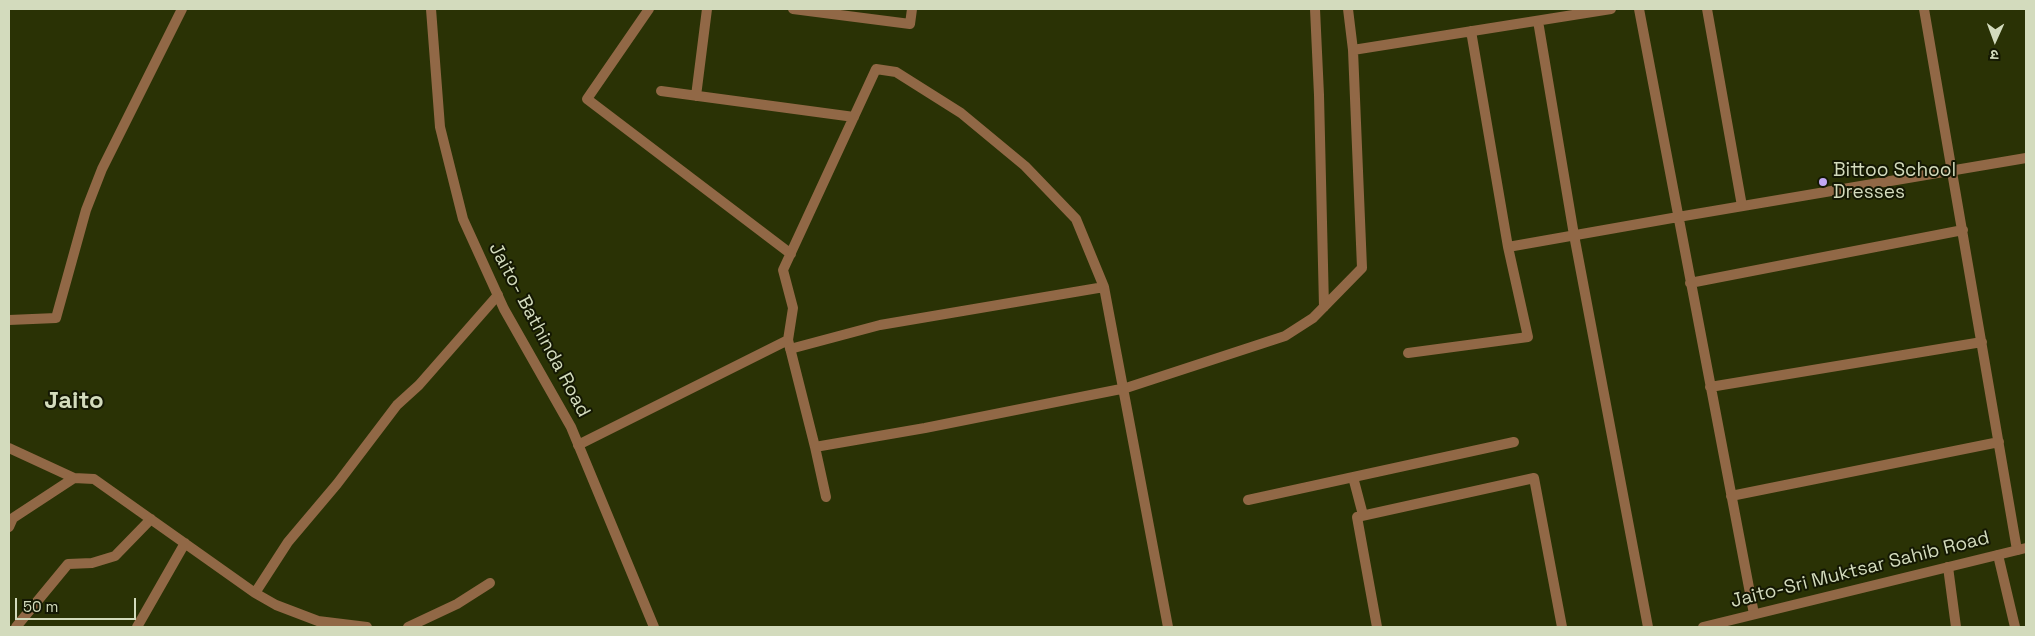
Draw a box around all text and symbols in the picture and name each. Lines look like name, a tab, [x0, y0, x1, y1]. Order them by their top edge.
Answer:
north arrow	[1970, 15, 2020, 65]
text: उ	[1990, 46, 1999, 64]
place label: Bittoo School Dresses	[1833, 160, 1956, 204]
marker: Bittoo School Dresses	[1817, 176, 1829, 188]
street label: Jaito- Bathinda Road	[483, 239, 595, 421]
district label: Jaito	[44, 387, 104, 415]
street label: Jaito-Sri Muktsar Sahib Road	[1728, 527, 1992, 613]
scale bar	[18, 588, 139, 620]
text: 50 m	[23, 597, 58, 616]

